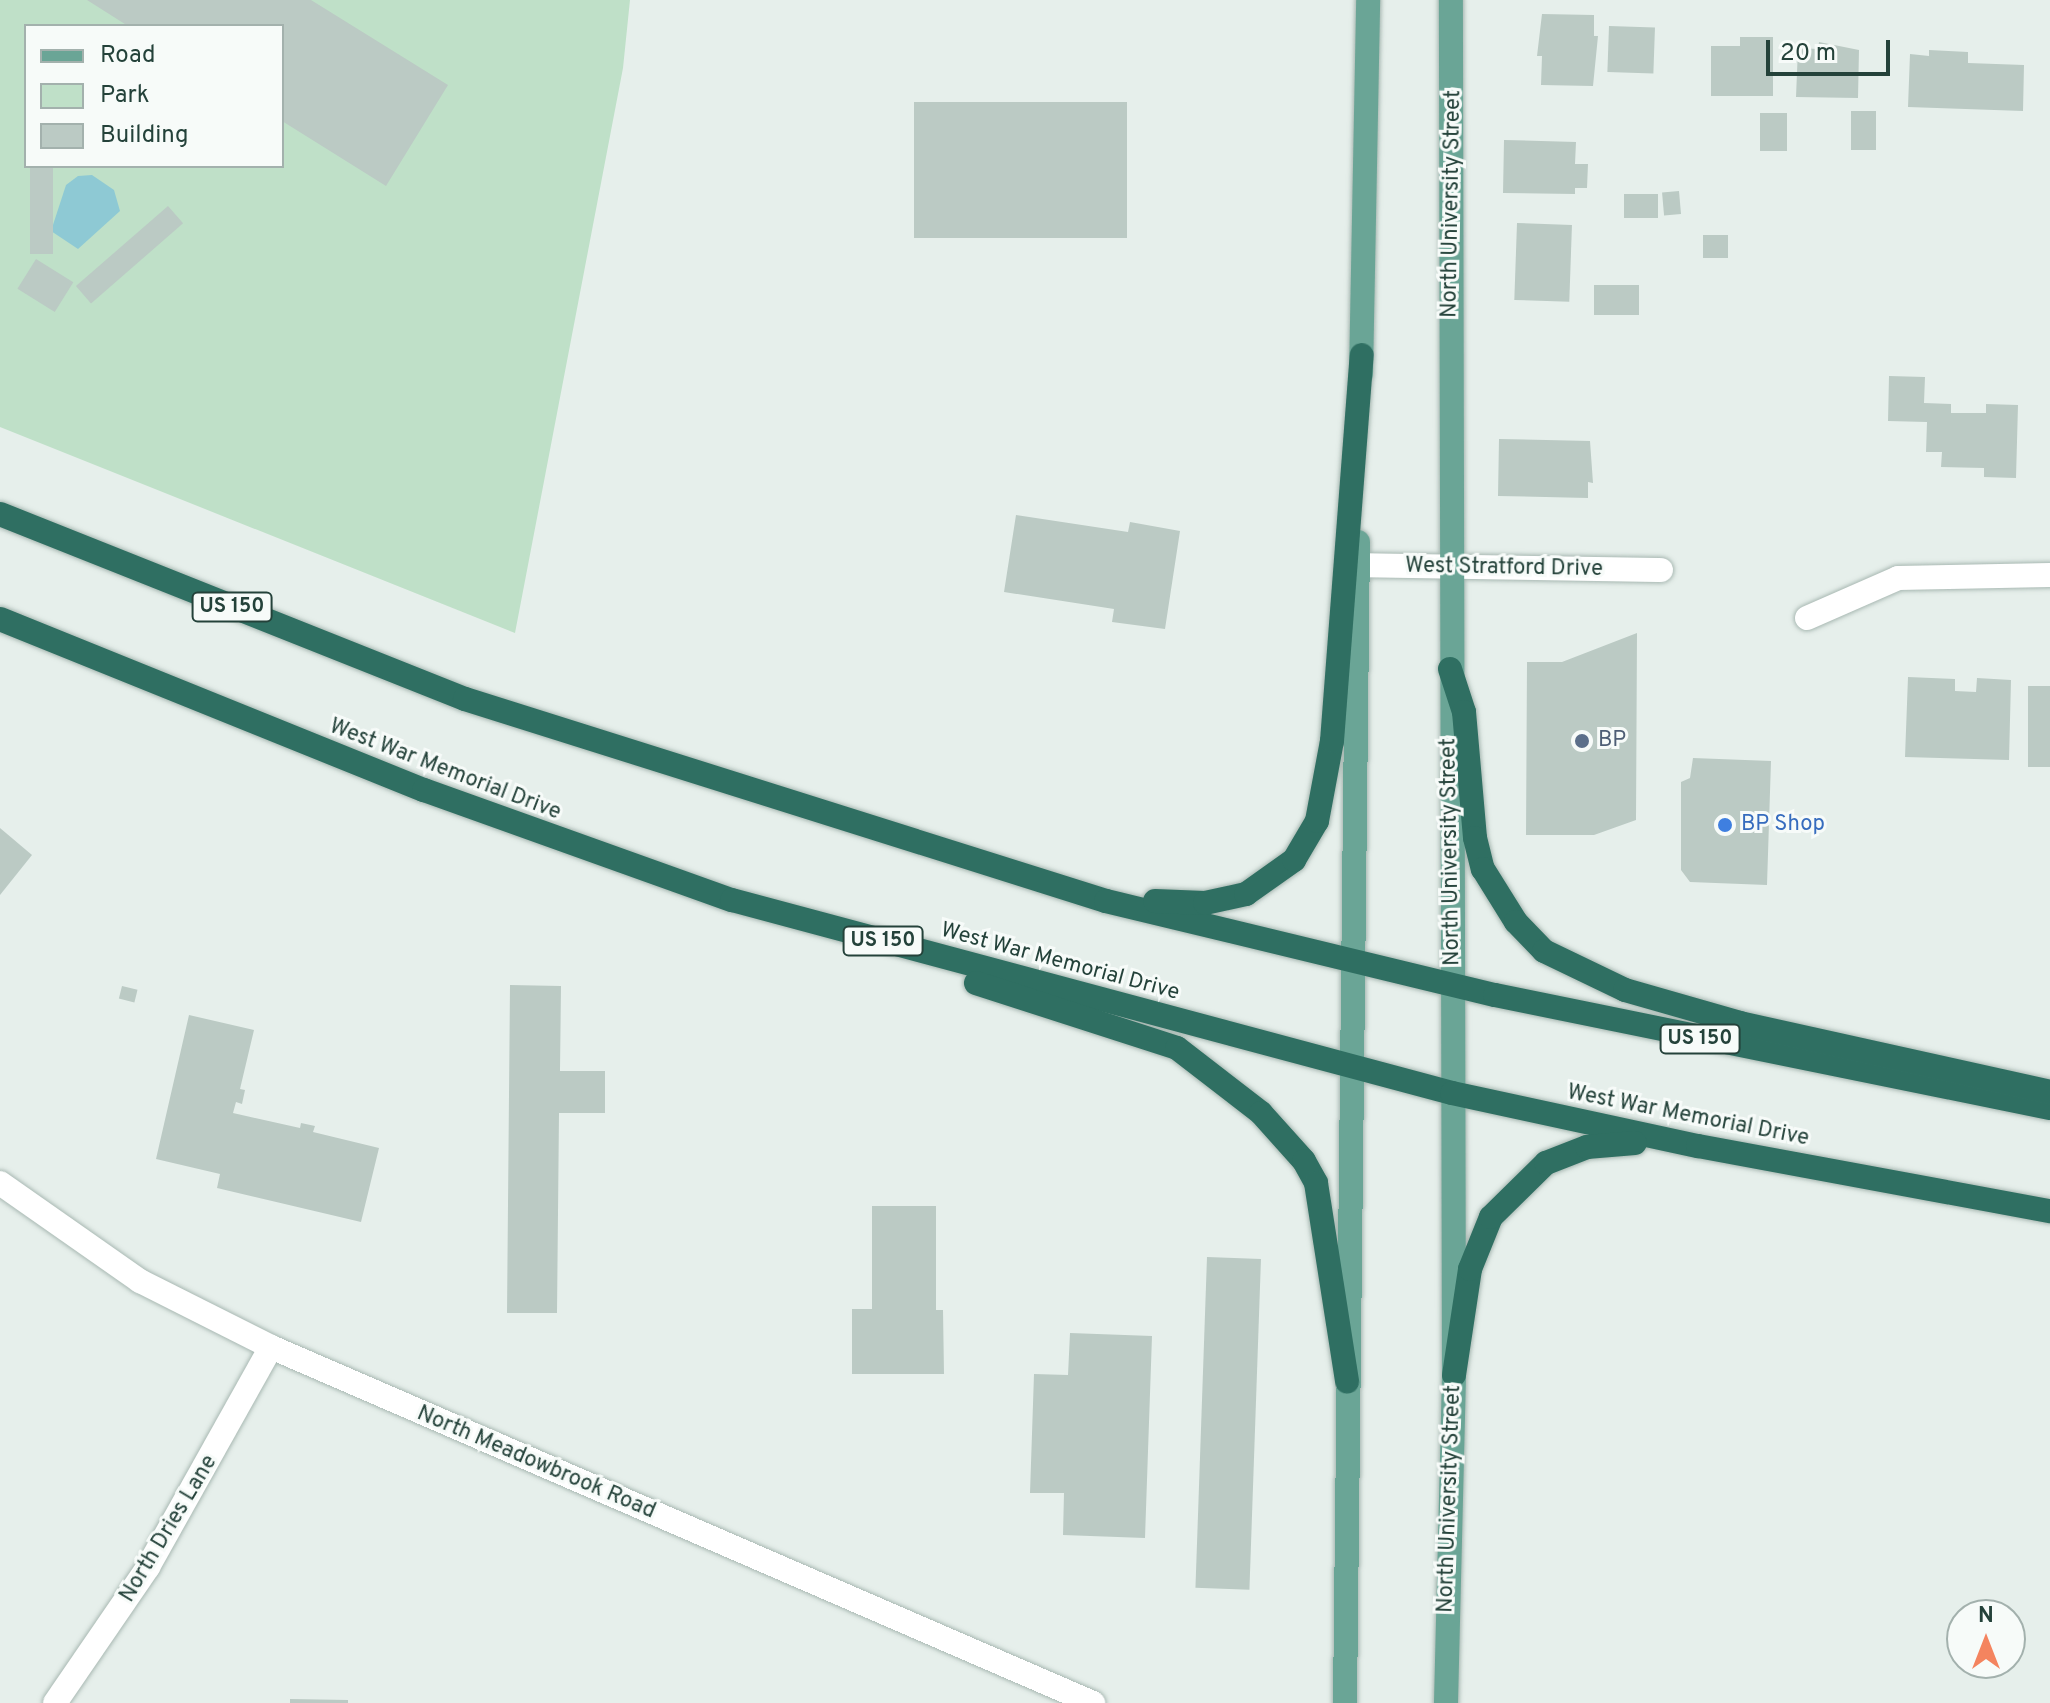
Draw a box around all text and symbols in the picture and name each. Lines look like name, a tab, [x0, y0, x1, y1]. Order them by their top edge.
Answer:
legend	[24, 24, 284, 168]
scale bar	[1770, 24, 1894, 74]
text: 20 m	[1780, 39, 1836, 69]
text: Road	[100, 41, 156, 71]
text: Park	[100, 81, 150, 111]
street label: North University Street	[1437, 90, 1467, 318]
text: Building	[100, 121, 189, 151]
street label: West Stratford Drive	[1405, 553, 1603, 583]
road number: US 150	[190, 591, 274, 623]
street label: West War Memorial Drive	[325, 714, 565, 826]
place label: BP	[1598, 728, 1626, 754]
marker: BP	[1573, 732, 1591, 750]
street label: North University Street	[1436, 738, 1466, 966]
place label: BP Shop	[1741, 812, 1825, 838]
marker: BP Shop	[1716, 816, 1734, 834]
street label: West War Memorial Drive	[938, 917, 1182, 1007]
road number: US 150	[841, 925, 925, 957]
road number: US 150	[1658, 1023, 1742, 1055]
street label: West War Memorial Drive	[1565, 1080, 1811, 1152]
street label: North University Street	[1433, 1385, 1467, 1613]
street label: North Meadowbrook Road	[413, 1401, 659, 1525]
street label: North Dries Lane	[115, 1451, 223, 1607]
north arrow	[1946, 1599, 2026, 1679]
text: N	[1978, 1603, 1994, 1630]

